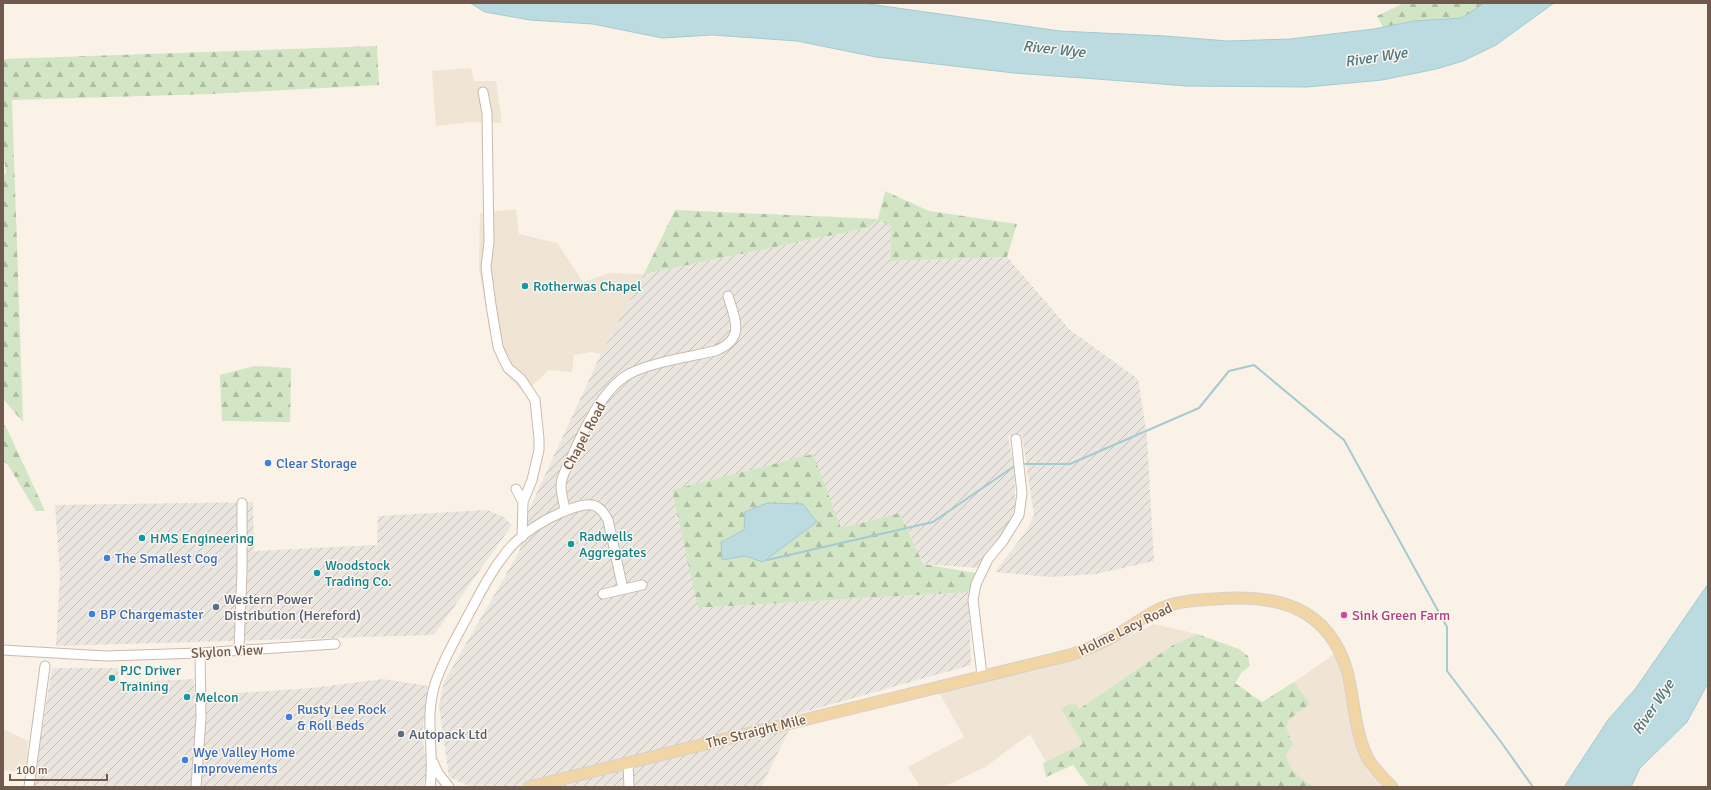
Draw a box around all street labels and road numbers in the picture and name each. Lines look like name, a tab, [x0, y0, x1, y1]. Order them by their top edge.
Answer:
street label: Chapel Road	[559, 399, 609, 473]
street label: Holme Lacy Road	[1075, 599, 1175, 660]
street label: Skylon View	[191, 641, 263, 662]
street label: The Straight Mile	[704, 711, 808, 752]

